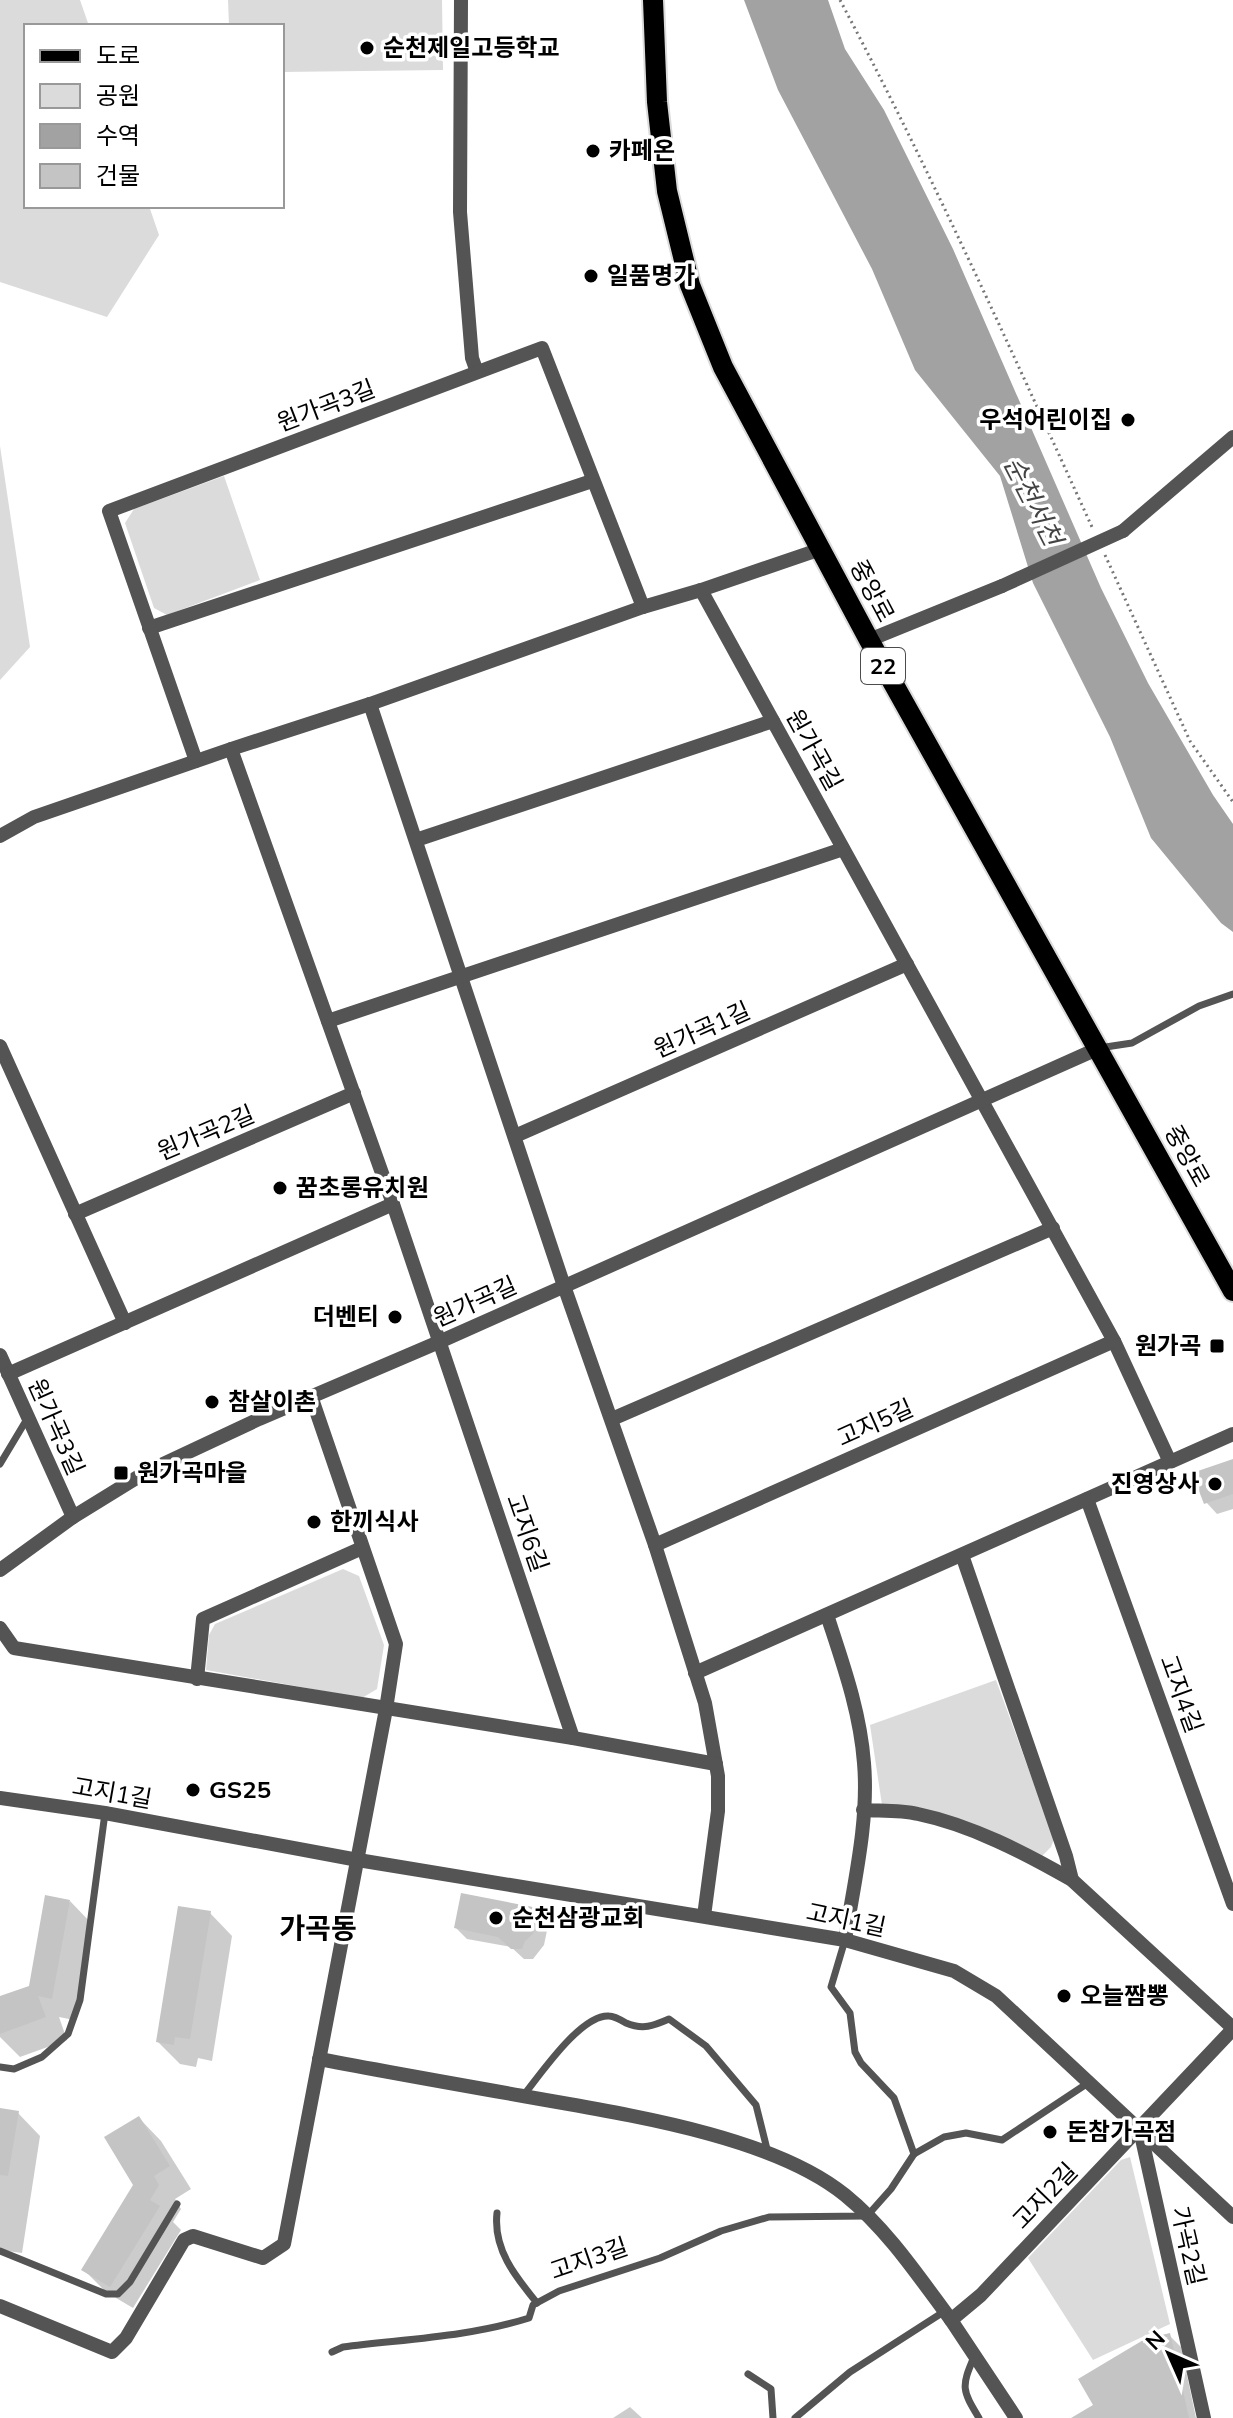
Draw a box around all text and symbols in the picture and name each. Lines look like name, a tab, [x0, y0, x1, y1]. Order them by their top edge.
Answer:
legend	[24, 24, 284, 208]
place label: 순천제일고등학교	[383, 32, 560, 62]
marker: 순천제일고등학교	[358, 39, 376, 57]
text: 도로	[96, 40, 140, 70]
text: 공원	[96, 80, 140, 110]
text: 수역	[96, 120, 140, 150]
place label: 카페온	[609, 135, 675, 165]
marker: 카페온	[584, 142, 602, 160]
text: 건물	[96, 160, 140, 190]
place label: 일품명가	[607, 260, 695, 290]
marker: 일품명가	[582, 267, 600, 285]
street label: 원가곡3길	[272, 373, 379, 437]
place label: 우석어린이집	[980, 404, 1112, 434]
marker: 우석어린이집	[1119, 411, 1137, 429]
water label: 순천서천	[997, 451, 1071, 554]
street label: 중앙로	[844, 554, 902, 627]
road number: 22	[861, 648, 905, 684]
street label: 원가곡길	[780, 704, 849, 795]
street label: 원가곡1길	[649, 994, 755, 1064]
street label: 원가곡2길	[152, 1098, 259, 1166]
street label: 중앙로	[1159, 1119, 1217, 1192]
place label: 꿈초롱유치원	[296, 1172, 428, 1202]
marker: 꿈초롱유치원	[271, 1179, 289, 1197]
street label: 원가곡길	[428, 1269, 521, 1333]
place label: 더벤티	[313, 1301, 379, 1331]
marker: 더벤티	[386, 1308, 404, 1326]
place label: 원가곡	[1135, 1330, 1201, 1360]
marker: 원가곡	[1208, 1337, 1226, 1355]
street label: 원가곡3길	[22, 1374, 92, 1480]
place label: 참살이촌	[228, 1386, 316, 1416]
street label: 고지5길	[832, 1392, 918, 1452]
marker: 참살이촌	[203, 1393, 221, 1411]
place label: 원가곡마을	[137, 1457, 247, 1487]
marker: 원가곡마을	[112, 1464, 130, 1482]
place label: 진영상사	[1111, 1468, 1199, 1498]
marker: 진영상사	[1206, 1475, 1224, 1493]
street label: 고지6길	[501, 1490, 555, 1576]
place label: 한끼식사	[330, 1506, 418, 1536]
marker: 한끼식사	[305, 1513, 323, 1531]
street label: 고지4길	[1154, 1651, 1210, 1737]
street label: 고지1길	[70, 1770, 154, 1814]
place label: GS25	[209, 1774, 271, 1804]
marker: GS25	[184, 1781, 202, 1799]
street label: 고지1길	[804, 1896, 889, 1942]
place label: 순천삼광교회	[512, 1902, 644, 1932]
marker: 순천삼광교회	[487, 1909, 505, 1927]
district label: 가곡동	[279, 1910, 357, 1945]
place label: 오늘짬뽕	[1080, 1980, 1168, 2010]
marker: 오늘짬뽕	[1055, 1987, 1073, 2005]
place label: 돈참가곡점	[1066, 2116, 1176, 2146]
marker: 돈참가곡점	[1041, 2123, 1059, 2141]
street label: 고지2길	[1005, 2156, 1083, 2235]
street label: 가곡2길	[1165, 2203, 1213, 2288]
street label: 고지3길	[546, 2231, 632, 2285]
north arrow	[1129, 2314, 1209, 2394]
text: N	[1139, 2324, 1171, 2356]

